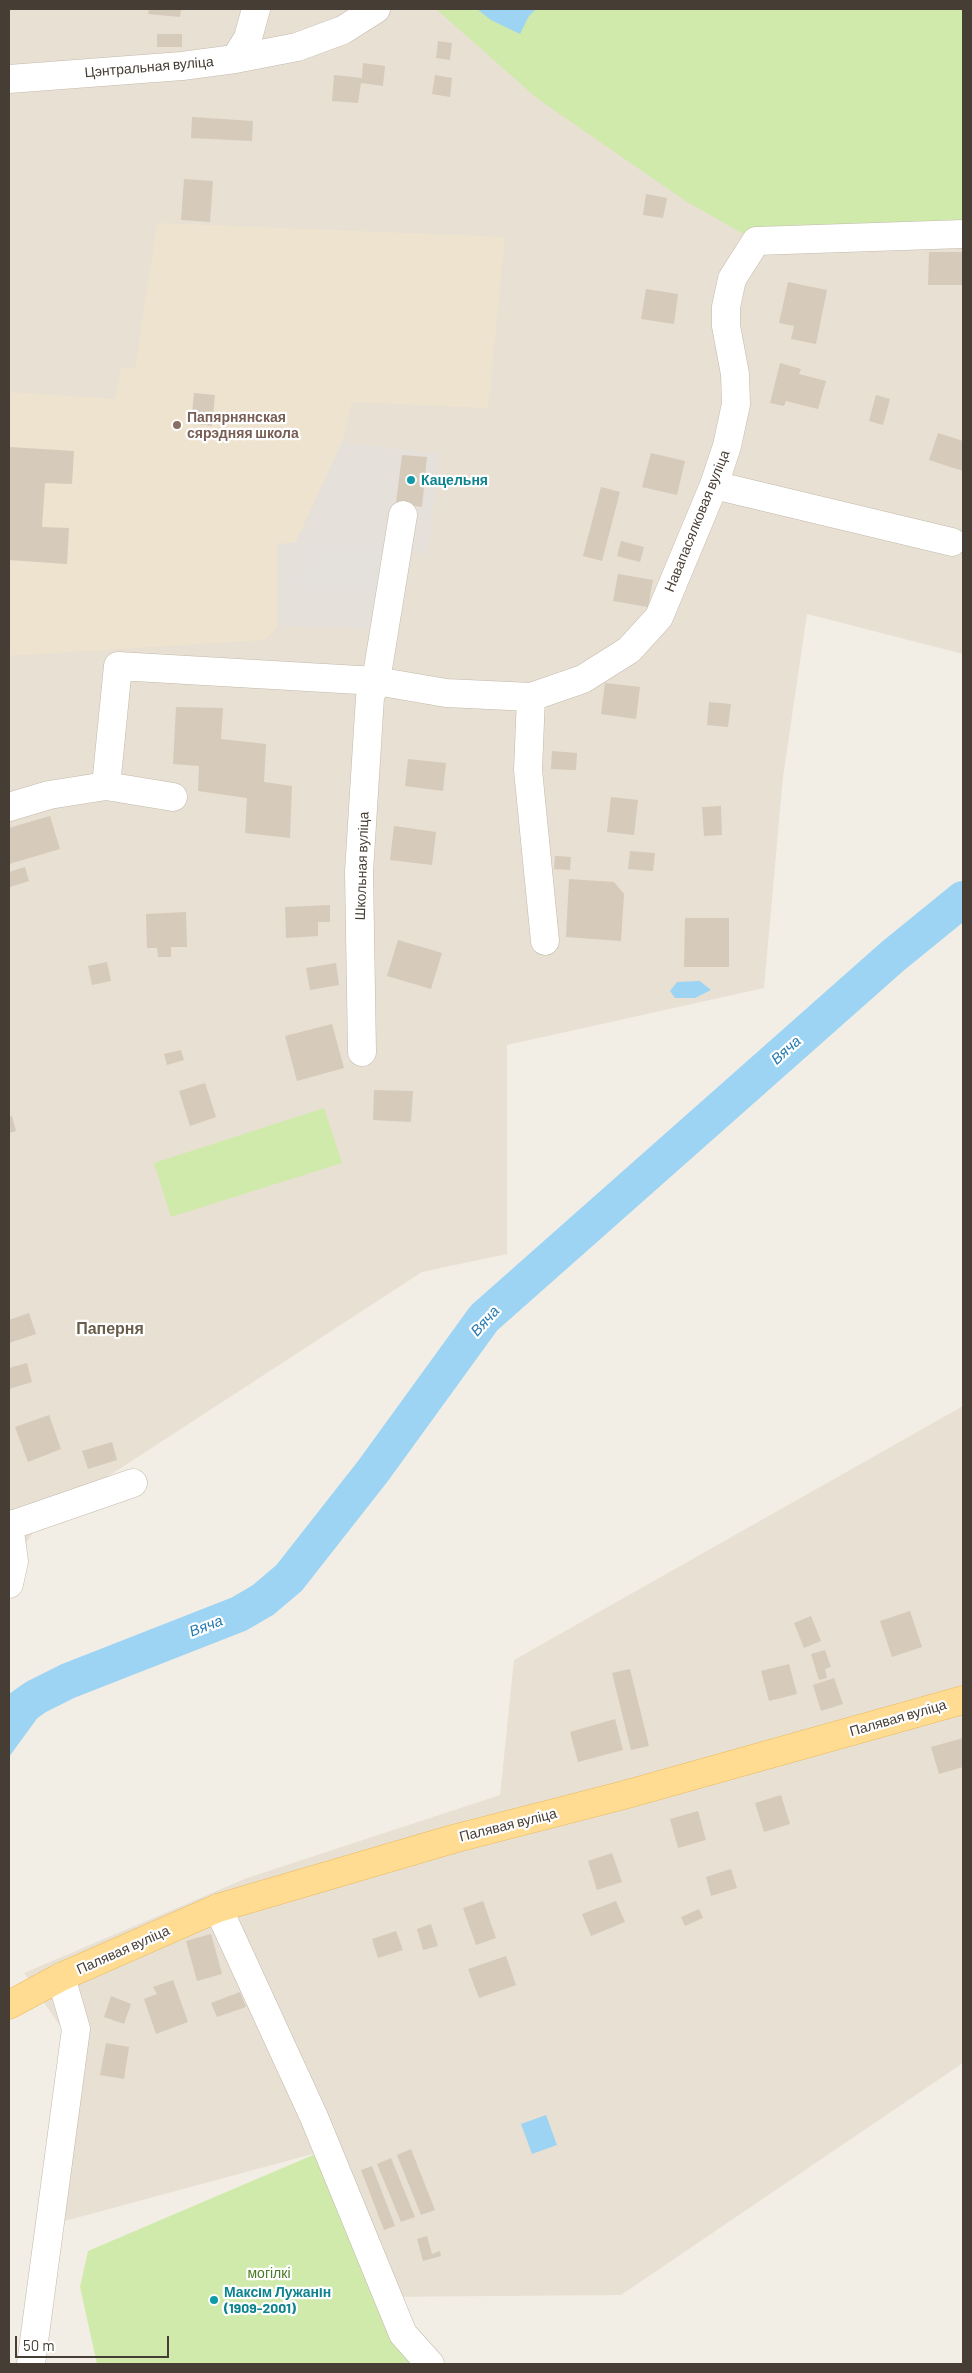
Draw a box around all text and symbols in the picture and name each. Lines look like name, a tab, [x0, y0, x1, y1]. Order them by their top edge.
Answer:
street label: Цэнтральная вуліца	[84, 53, 214, 81]
place label: Папярнянская сярэдняя школа	[187, 409, 299, 442]
marker: Папярнянская сярэдняя школа	[171, 419, 183, 431]
street label: Навапасялковая вуліца	[661, 448, 733, 594]
place label: Кацельня	[421, 472, 488, 488]
marker: Кацельня	[405, 474, 417, 486]
street label: Школьная вуліца	[352, 811, 372, 921]
water label: Вяча	[767, 1032, 805, 1068]
water label: Вяча	[467, 1302, 503, 1340]
district label: Паперня	[76, 1319, 144, 1339]
water label: Вяча	[187, 1611, 225, 1641]
street label: Палявая вуліца	[848, 1696, 948, 1740]
street label: Палявая вуліца	[457, 1805, 559, 1845]
street label: Палявая вуліца	[74, 1922, 172, 1978]
park label: могілкі	[247, 2265, 291, 2281]
place label: Максiм Лужанiн (1909-2001)	[224, 2284, 331, 2316]
marker: Максiм Лужанiн (1909-2001)	[208, 2294, 220, 2306]
scale bar	[18, 2326, 171, 2358]
text: 50 m	[23, 2336, 55, 2354]

